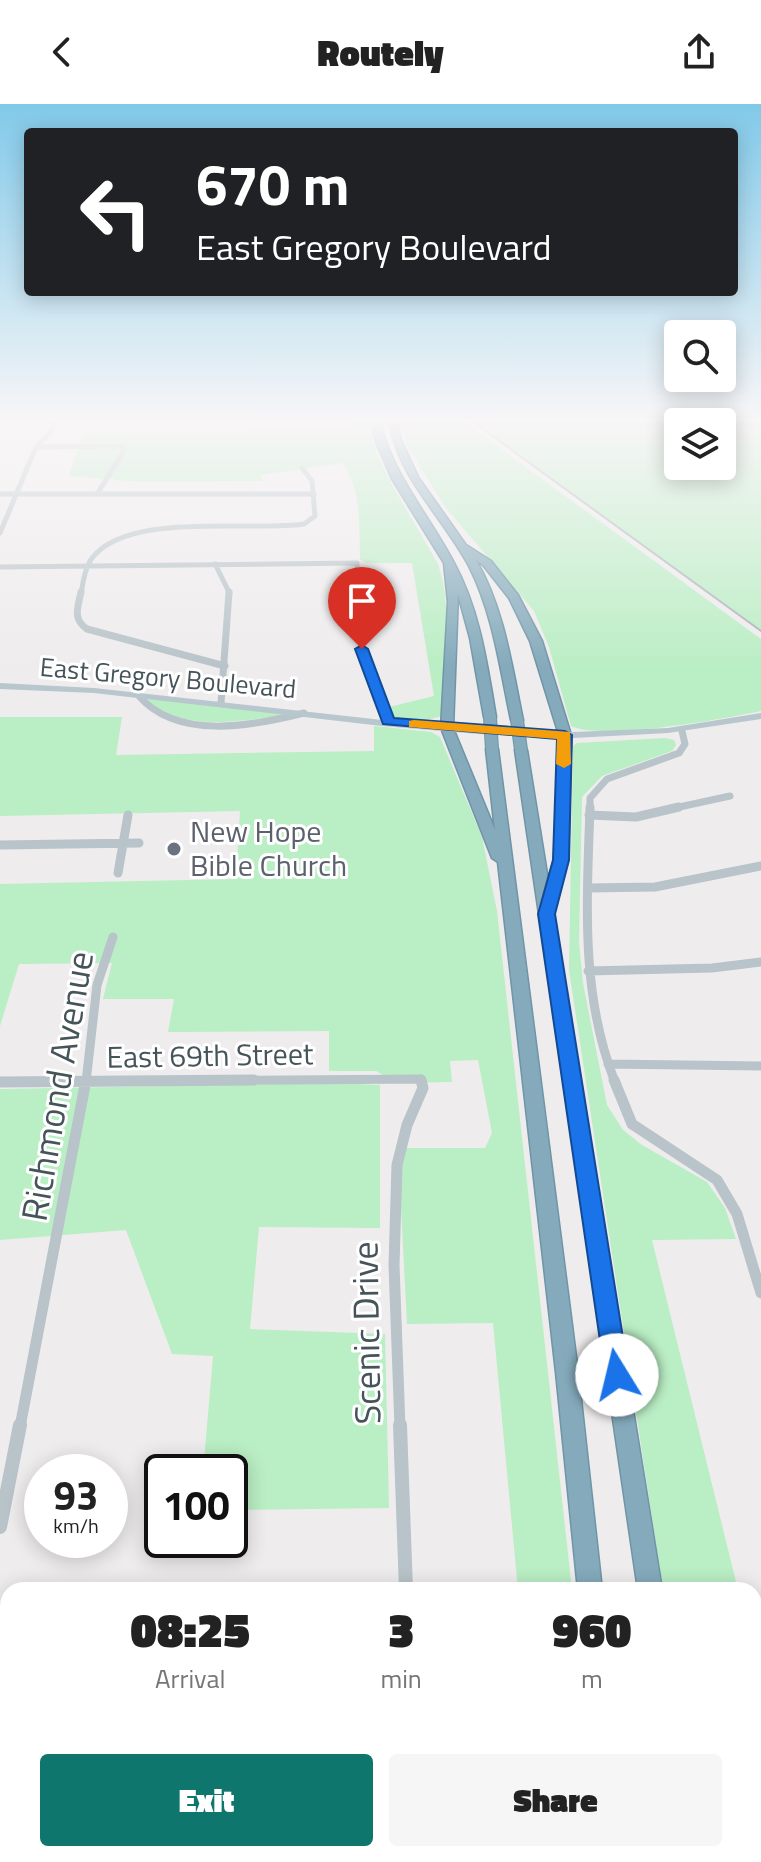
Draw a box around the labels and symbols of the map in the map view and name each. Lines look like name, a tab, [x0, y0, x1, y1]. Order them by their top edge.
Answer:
pin	[328, 567, 396, 649]
street label: East Gregory Boulevard	[38, 647, 298, 708]
place label: New Hope Bible Church	[190, 808, 347, 888]
marker: New Hope Bible Church	[165, 840, 183, 858]
street label: Richmond Avenue	[6, 947, 107, 1225]
street label: East 69th Street	[106, 1030, 314, 1080]
street label: Scenic Drive	[336, 1241, 395, 1425]
position arrow	[575, 1333, 659, 1417]
speed limit sign: 100	[144, 1454, 248, 1558]

